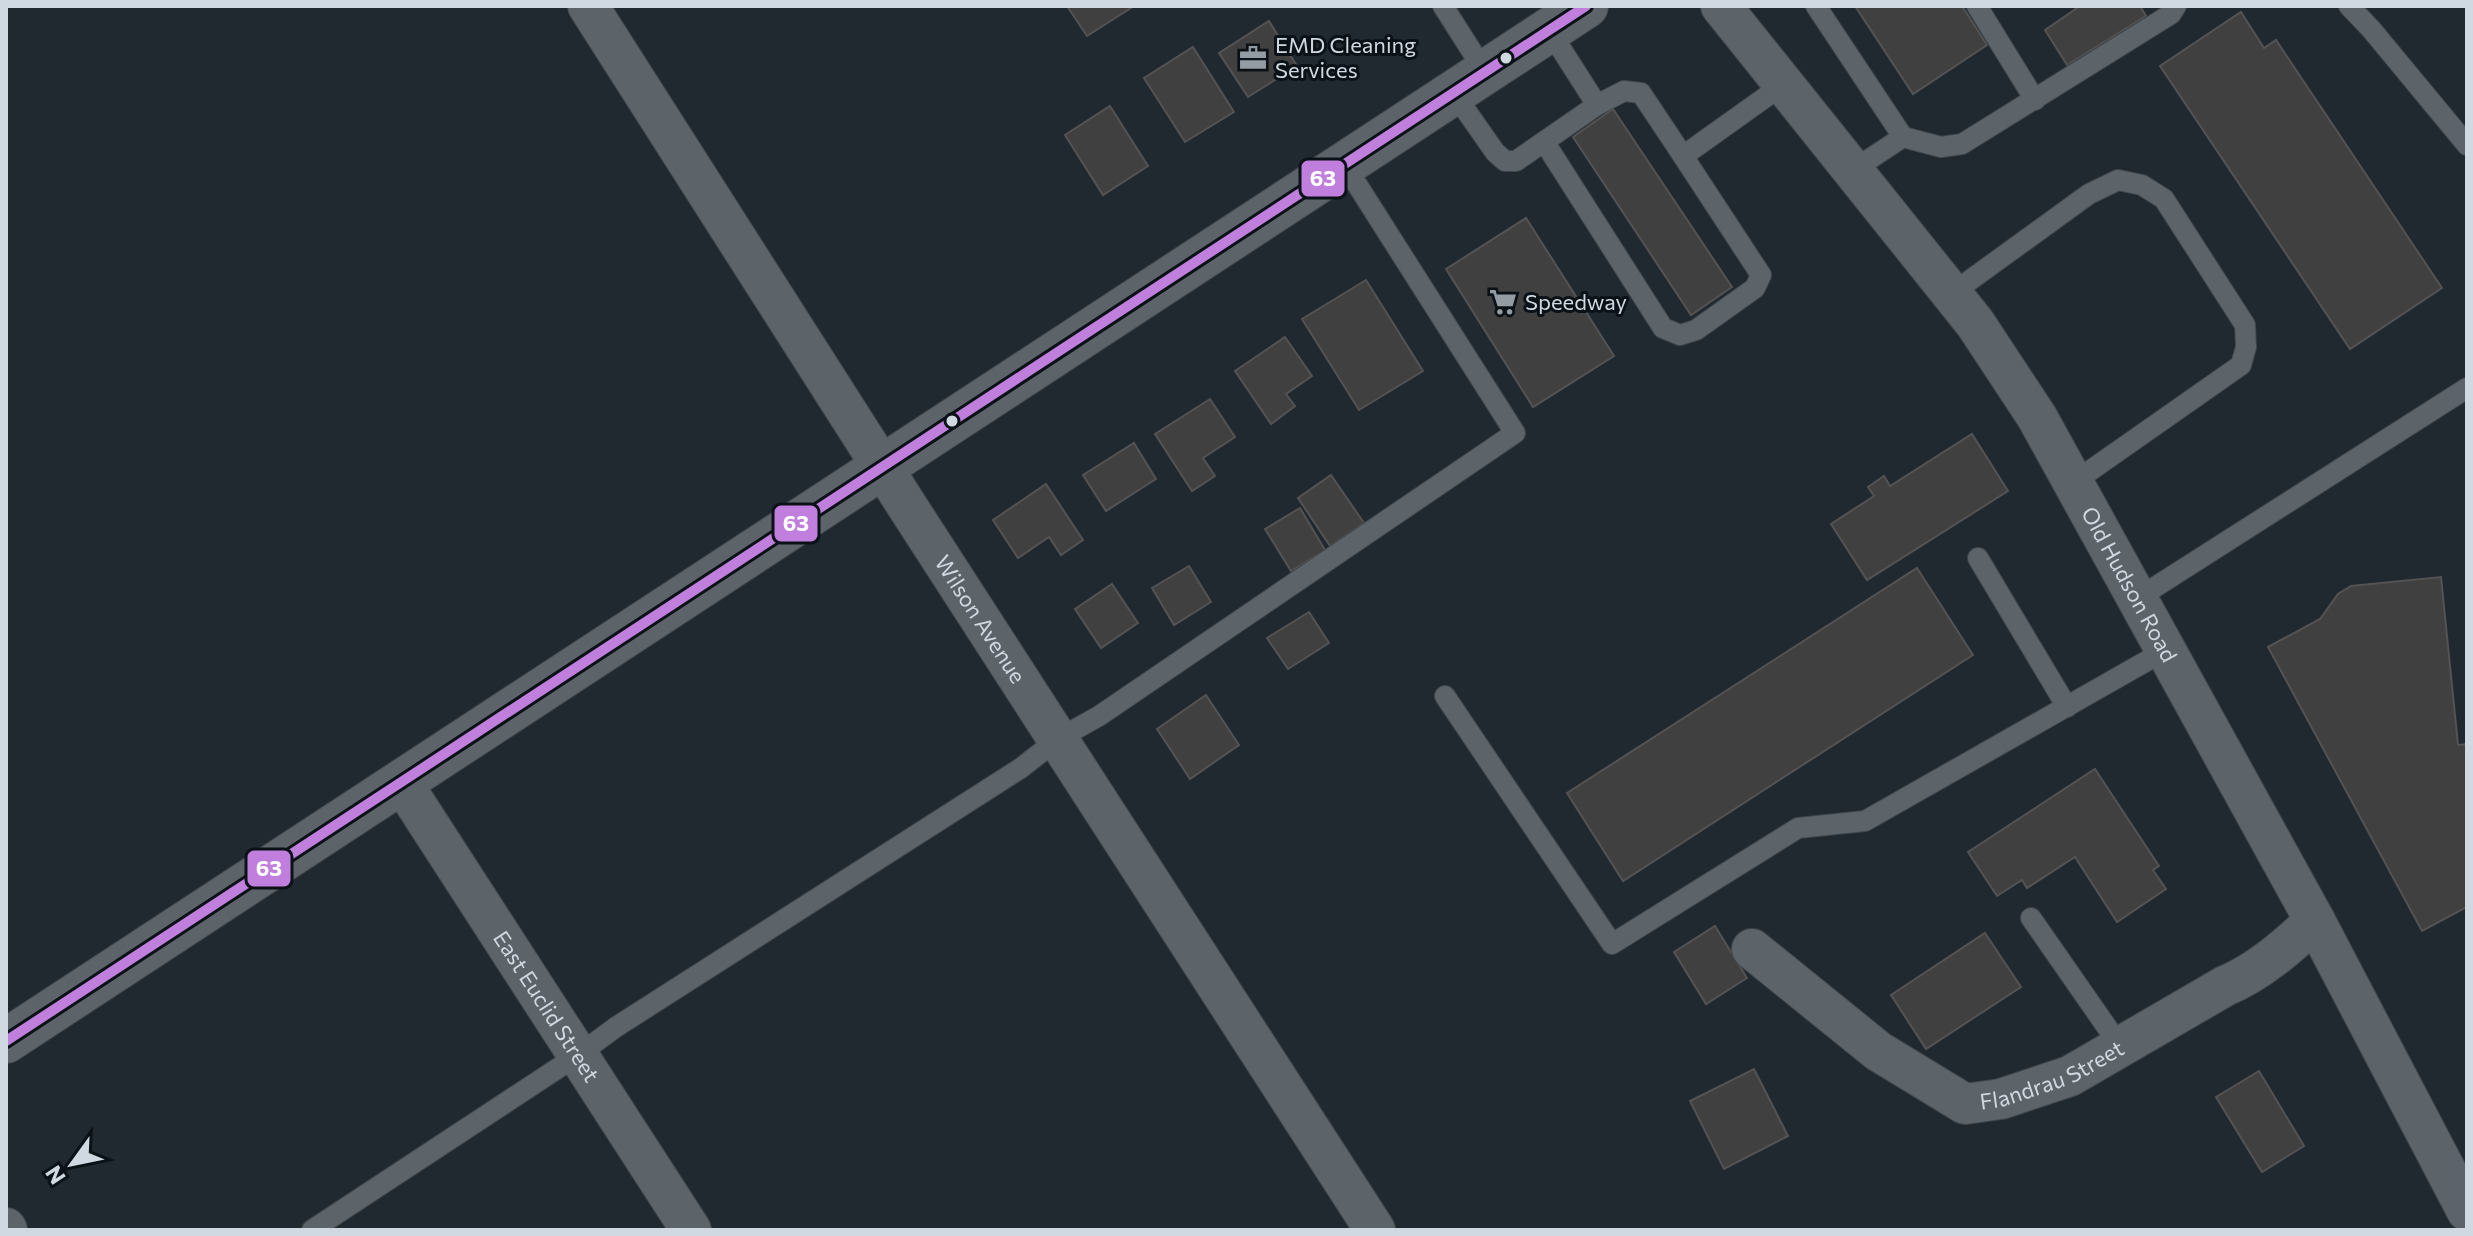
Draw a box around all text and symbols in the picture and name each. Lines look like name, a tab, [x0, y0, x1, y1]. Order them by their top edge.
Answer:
place label: EMD Cleaning Services	[1275, 31, 1416, 83]
office icon: EMD Cleaning Services	[1238, 43, 1268, 73]
unlabelled marker	[1498, 50, 1514, 66]
line badge: 63	[1300, 159, 1346, 198]
text: 63	[1310, 164, 1336, 191]
supermarket icon: Speedway	[1488, 287, 1518, 317]
place label: Speedway	[1525, 288, 1627, 315]
unlabelled marker	[944, 413, 960, 429]
street label: Old Hudson Road	[2076, 502, 2183, 667]
line badge: 63	[773, 504, 819, 543]
text: 63	[783, 509, 809, 536]
street label: Wilson Avenue	[929, 550, 1032, 688]
line badge: 63	[246, 849, 292, 888]
text: 63	[256, 854, 282, 881]
street label: East Euclid Street	[488, 926, 606, 1087]
street label: Flandrau Street	[1978, 1034, 2128, 1115]
north arrow	[32, 1124, 112, 1204]
text: N	[39, 1161, 71, 1189]

